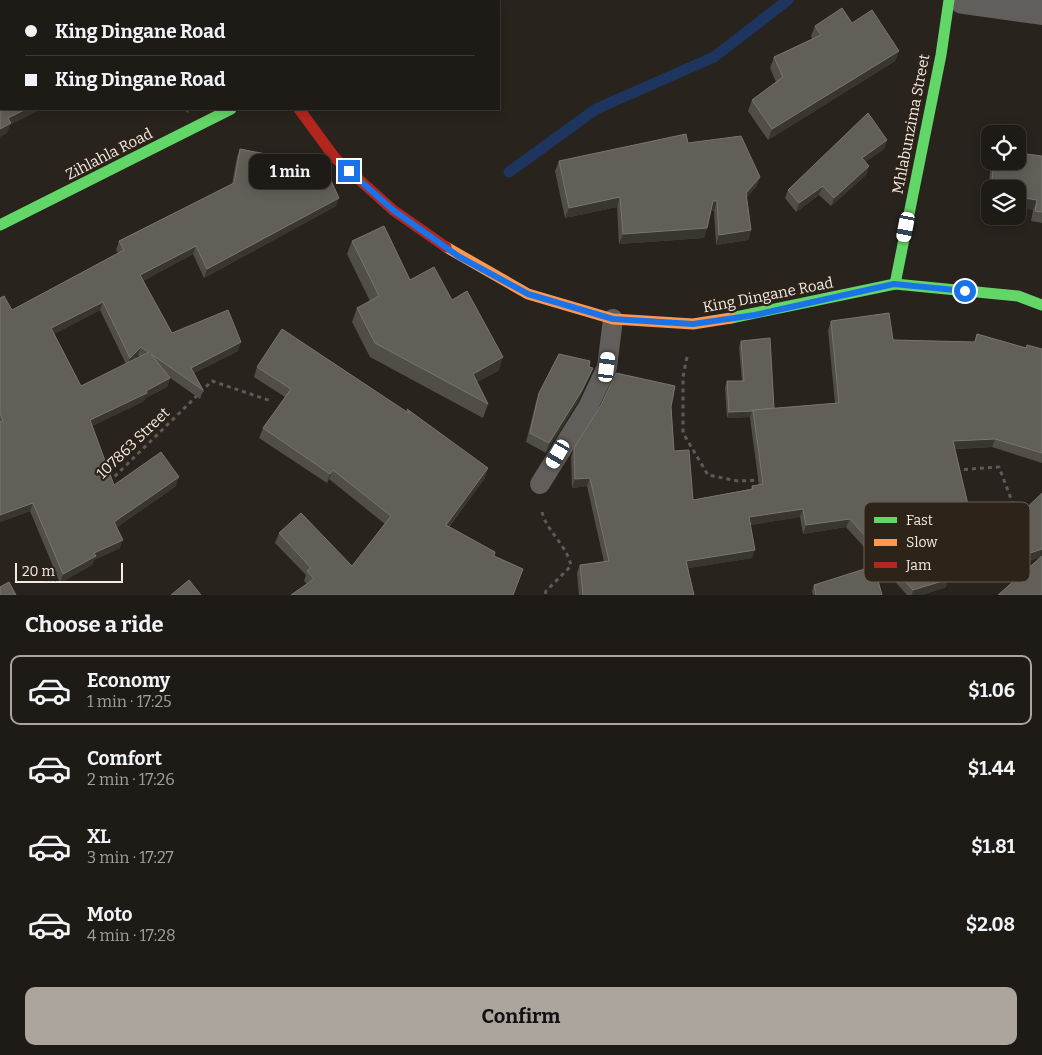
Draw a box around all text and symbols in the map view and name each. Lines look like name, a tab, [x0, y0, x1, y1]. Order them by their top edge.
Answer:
text: King Dingane Road	[55, 20, 225, 43]
street label: Mhlabunzima Street	[889, 52, 933, 195]
text: King Dingane Road	[55, 68, 225, 91]
street label: Zihlahla Road	[63, 124, 156, 184]
map controls	[981, 125, 1026, 225]
button: locate	[981, 125, 1026, 170]
callout: 1 min	[249, 154, 332, 188]
route end	[338, 160, 360, 182]
text: 1 min	[270, 162, 310, 181]
button: layers	[981, 180, 1026, 225]
car	[895, 211, 916, 243]
street label: King Dingane Road	[701, 273, 835, 316]
route start	[954, 280, 976, 302]
car	[597, 351, 616, 383]
street label: 107863 Street	[93, 403, 174, 482]
car	[544, 437, 571, 471]
legend	[864, 502, 1030, 582]
text: Fast	[906, 512, 933, 529]
text: Slow	[906, 534, 938, 551]
text: Jam	[905, 557, 932, 574]
scale bar	[15, 560, 122, 583]
text: 20 m	[22, 563, 55, 580]
text: Choose a ride	[25, 611, 164, 638]
icon: car	[27, 668, 72, 713]
text: Economy	[87, 669, 170, 692]
text: $1.06	[968, 679, 1015, 702]
text: 1 min · 17:25	[87, 692, 172, 711]
icon: car	[27, 746, 72, 791]
text: Comfort	[87, 747, 162, 770]
text: $1.44	[968, 757, 1015, 780]
text: 2 min · 17:26	[87, 770, 175, 789]
icon: car	[27, 824, 72, 869]
text: XL	[87, 825, 111, 848]
text: $1.81	[971, 835, 1015, 858]
text: 3 min · 17:27	[87, 848, 174, 867]
icon: car	[27, 902, 72, 947]
text: Moto	[87, 903, 133, 926]
text: $2.08	[966, 913, 1015, 936]
text: 4 min · 17:28	[87, 926, 176, 945]
button: Confirm	[25, 987, 1017, 1045]

